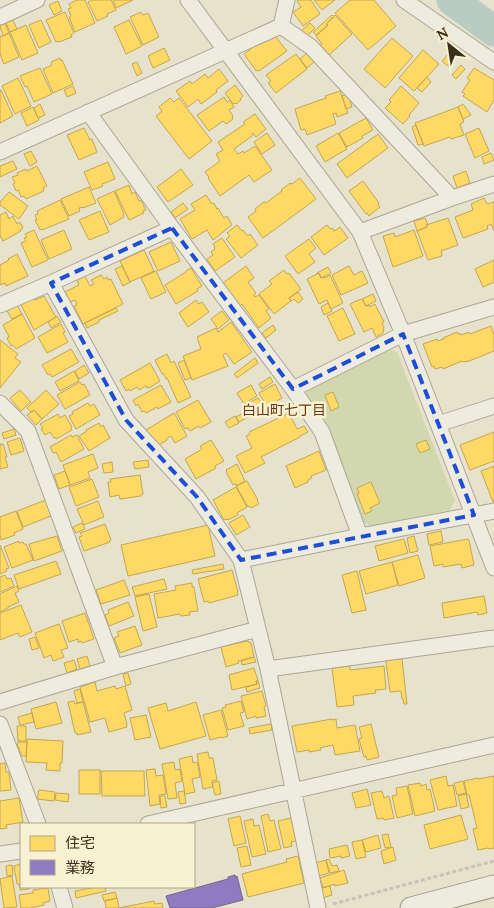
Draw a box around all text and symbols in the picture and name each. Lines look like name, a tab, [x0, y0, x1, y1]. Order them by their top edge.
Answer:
north arrow	[424, 20, 474, 70]
text: N	[433, 23, 452, 44]
district label: 白山町七丁目	[242, 401, 326, 419]
legend	[20, 823, 195, 888]
text: 住宅	[65, 833, 95, 852]
text: 業務	[65, 858, 95, 877]

